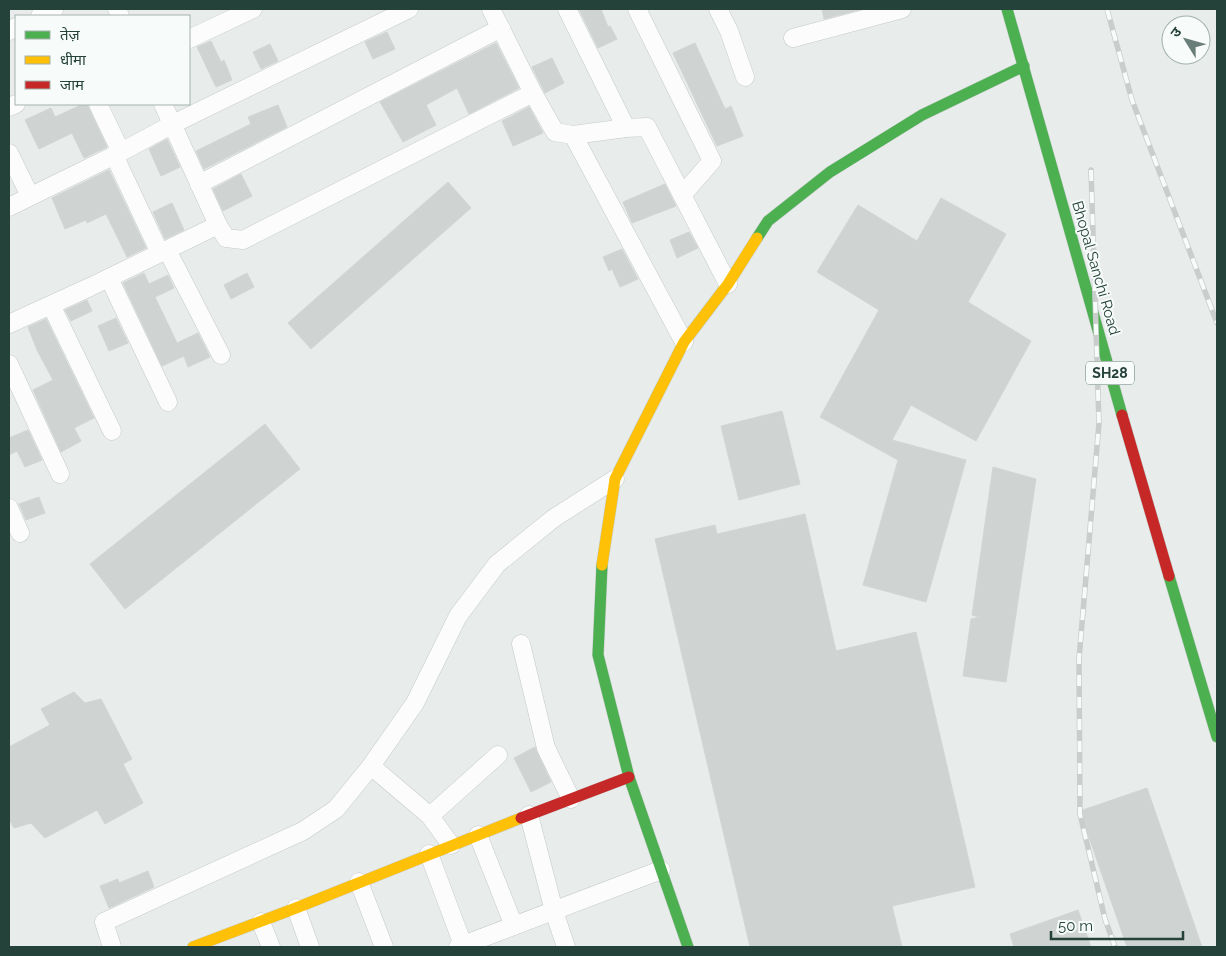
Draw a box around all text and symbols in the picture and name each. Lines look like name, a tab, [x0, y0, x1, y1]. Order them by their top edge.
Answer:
legend	[15, 15, 190, 105]
north arrow	[1161, 15, 1211, 65]
text: उ	[1167, 23, 1185, 40]
text: तेज़	[60, 26, 81, 44]
text: धीमा	[60, 51, 87, 69]
text: जाम	[60, 76, 85, 94]
street label: Bhopal Sanchi Road	[1068, 199, 1124, 337]
road number: SH28	[1086, 362, 1134, 384]
scale bar	[1051, 908, 1184, 940]
text: 50 m	[1058, 917, 1093, 935]

